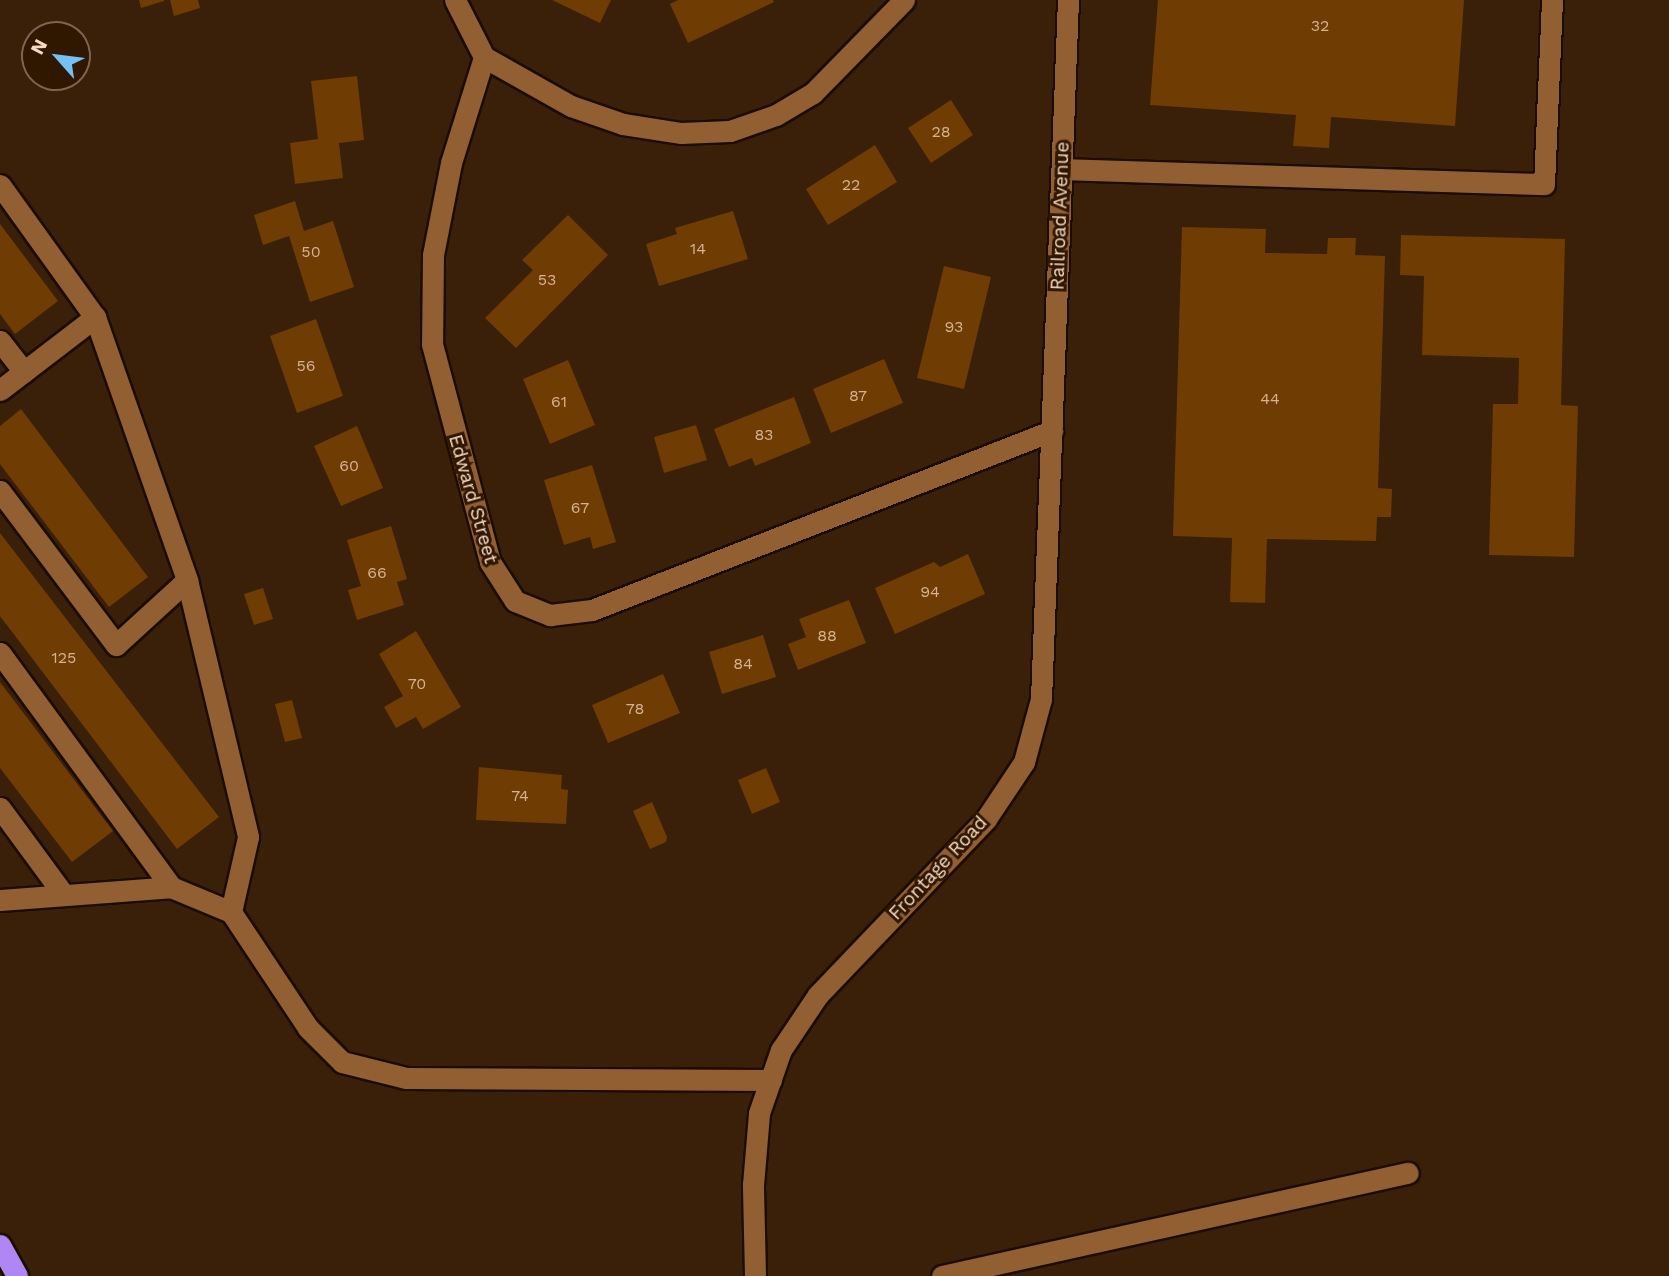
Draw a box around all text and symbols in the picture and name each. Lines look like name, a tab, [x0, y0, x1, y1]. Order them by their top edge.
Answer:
house number: 32	[1311, 16, 1329, 36]
north arrow	[21, 21, 91, 91]
text: N	[25, 35, 52, 58]
house number: 28	[931, 122, 951, 142]
street label: Railroad Avenue	[1046, 141, 1074, 291]
house number: 22	[842, 175, 860, 195]
house number: 14	[690, 239, 706, 259]
house number: 50	[301, 242, 321, 262]
house number: 53	[538, 270, 556, 290]
house number: 93	[945, 317, 963, 337]
house number: 56	[296, 356, 316, 376]
house number: 87	[849, 386, 867, 406]
house number: 44	[1260, 389, 1280, 409]
house number: 61	[551, 392, 567, 412]
house number: 83	[755, 425, 773, 445]
street label: Edward Street	[444, 432, 502, 566]
house number: 60	[339, 456, 359, 476]
house number: 67	[571, 498, 589, 518]
house number: 66	[367, 563, 387, 583]
house number: 94	[920, 582, 940, 602]
house number: 88	[817, 626, 837, 646]
house number: 125	[52, 648, 76, 668]
house number: 84	[733, 654, 753, 674]
house number: 70	[408, 674, 426, 694]
house number: 78	[626, 699, 644, 719]
house number: 74	[511, 786, 529, 806]
street label: Frontage Road	[884, 811, 992, 925]

